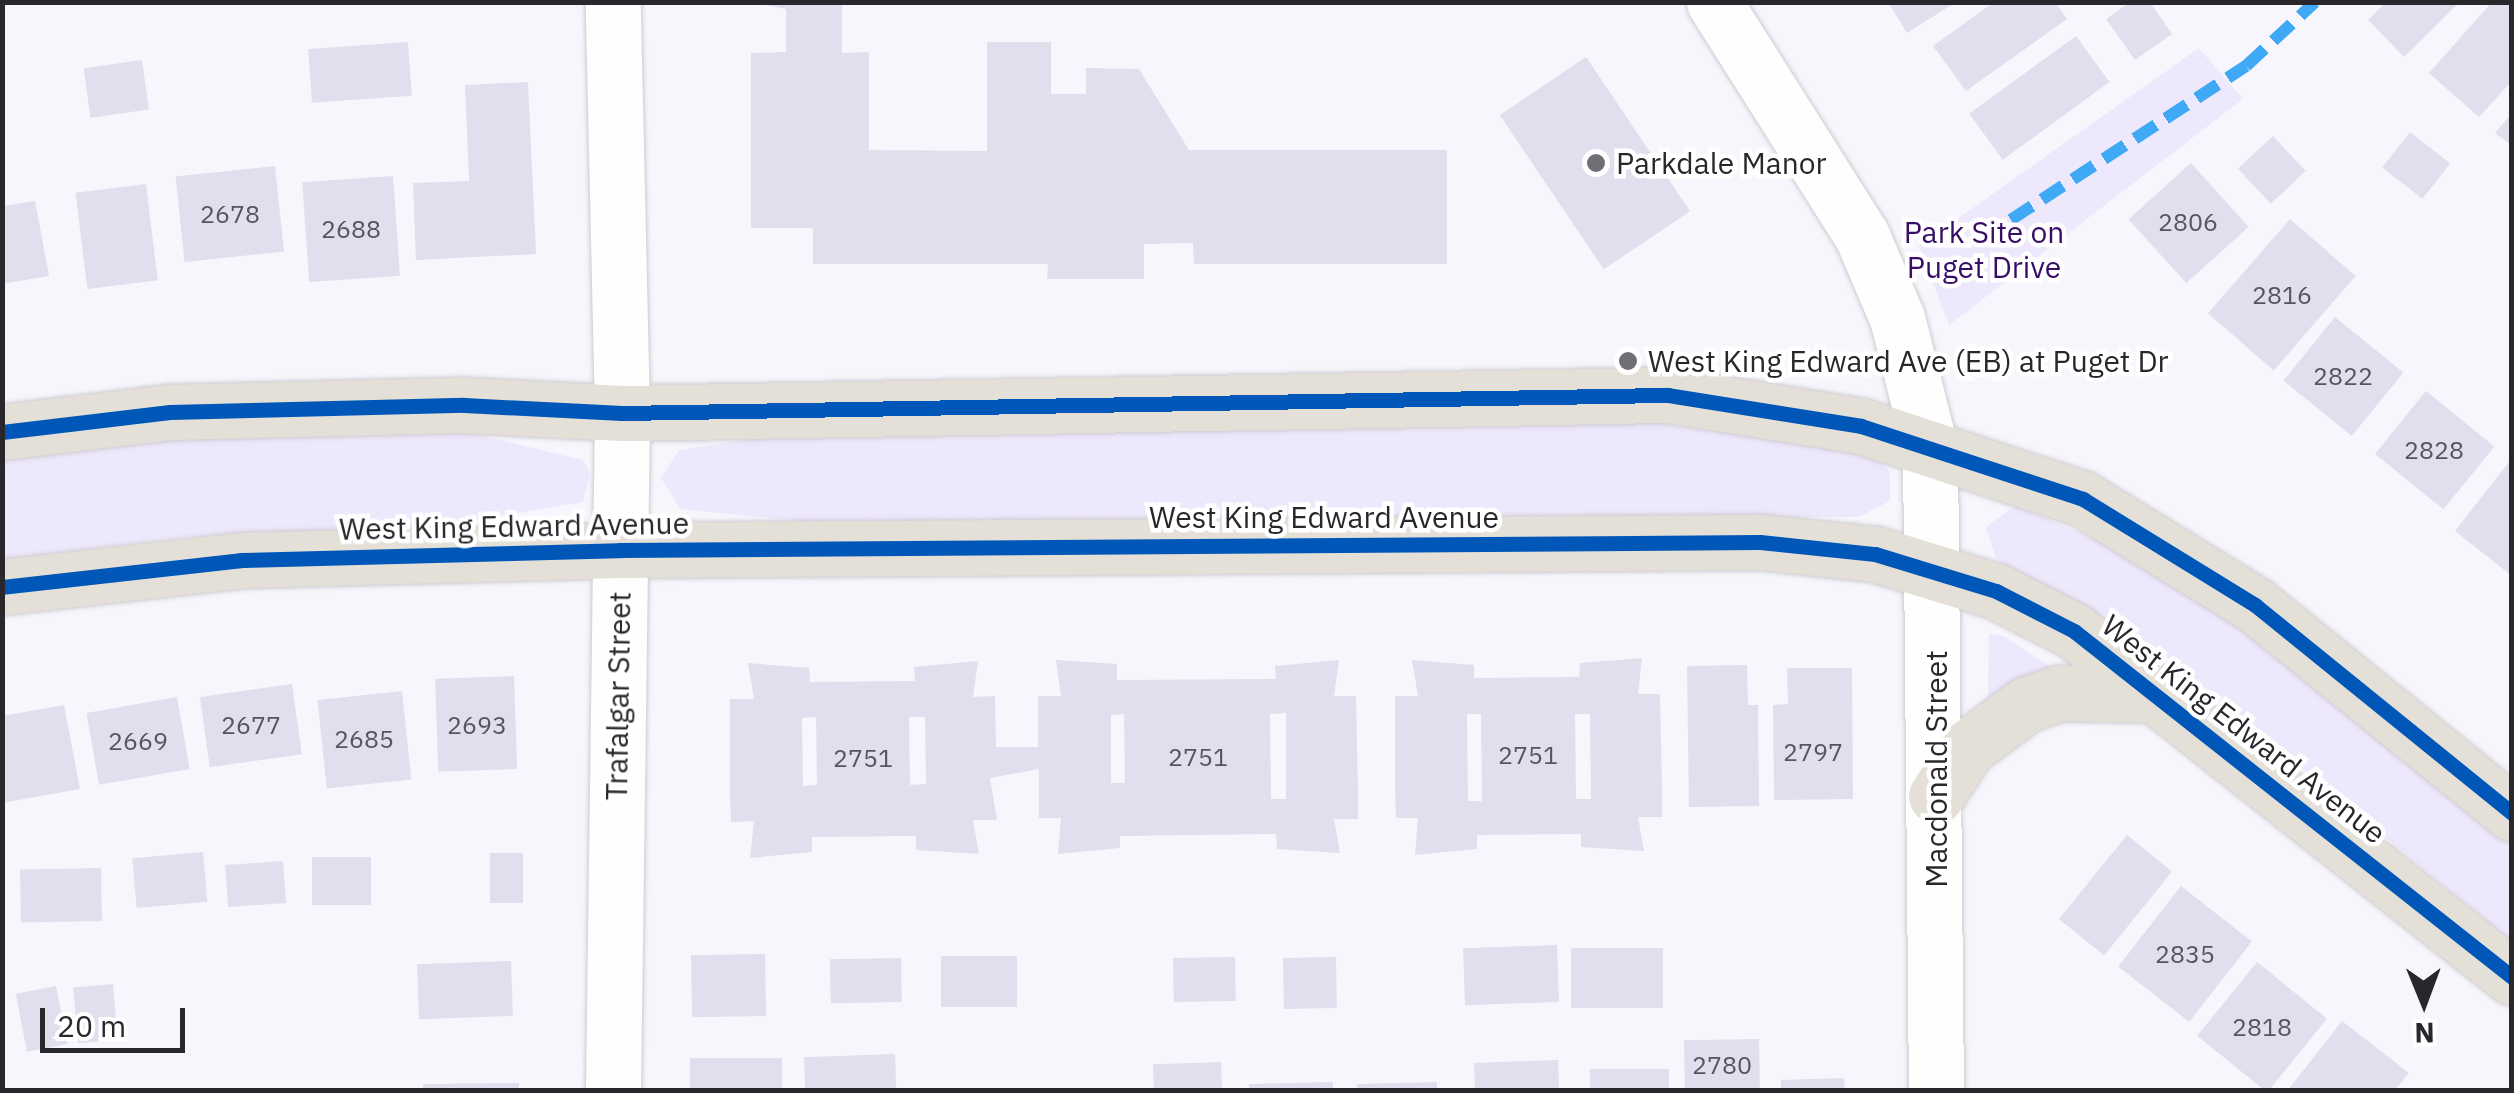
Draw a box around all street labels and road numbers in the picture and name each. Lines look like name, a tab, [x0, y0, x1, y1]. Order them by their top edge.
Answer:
street label: West King Edward Avenue	[1149, 499, 1499, 535]
street label: West King Edward Avenue	[339, 505, 689, 547]
street label: Trafalgar Street	[598, 591, 638, 801]
street label: West King Edward Avenue	[2095, 607, 2393, 851]
street label: Macdonald Street	[1918, 650, 1954, 888]

